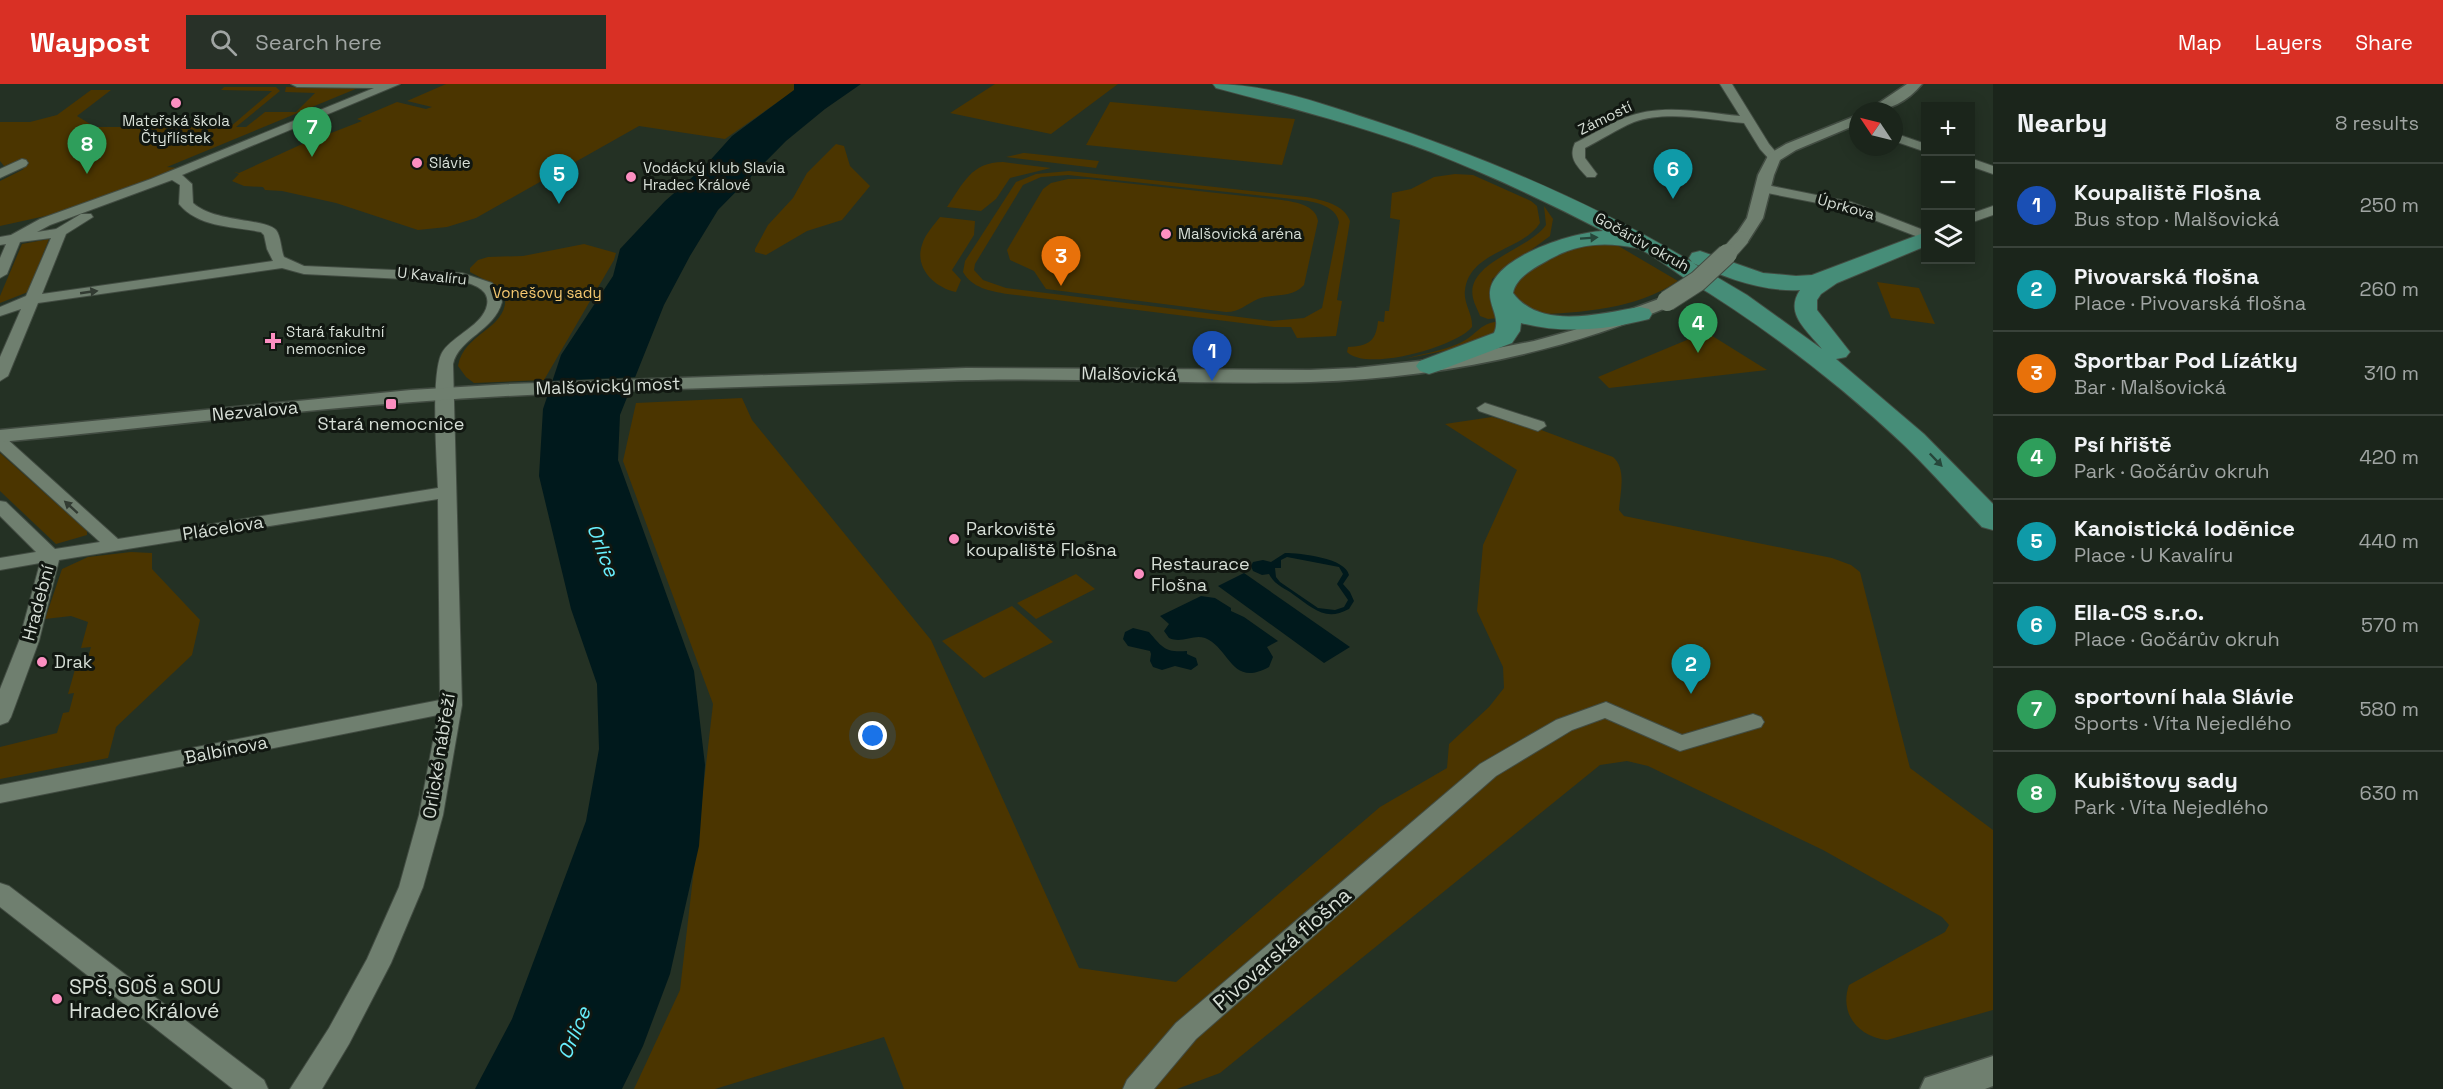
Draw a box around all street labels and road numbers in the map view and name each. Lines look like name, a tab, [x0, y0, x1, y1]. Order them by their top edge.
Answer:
street label: Zámostí	[1575, 96, 1635, 139]
street label: Úprkova	[1815, 189, 1877, 224]
street label: Gočárův okruh	[1592, 208, 1693, 275]
street label: U Kavalíru	[396, 262, 468, 289]
street label: Malšovická	[1081, 361, 1177, 386]
street label: Malšovický most	[535, 371, 681, 400]
street label: Nezvalova	[211, 395, 299, 426]
street label: Plácelova	[181, 510, 265, 545]
street label: Hradební	[16, 562, 59, 643]
street label: Orlické nábřeží	[417, 691, 460, 820]
street label: Balbínova	[182, 730, 269, 769]
street label: Pivovarská flošna	[1207, 881, 1356, 1016]

